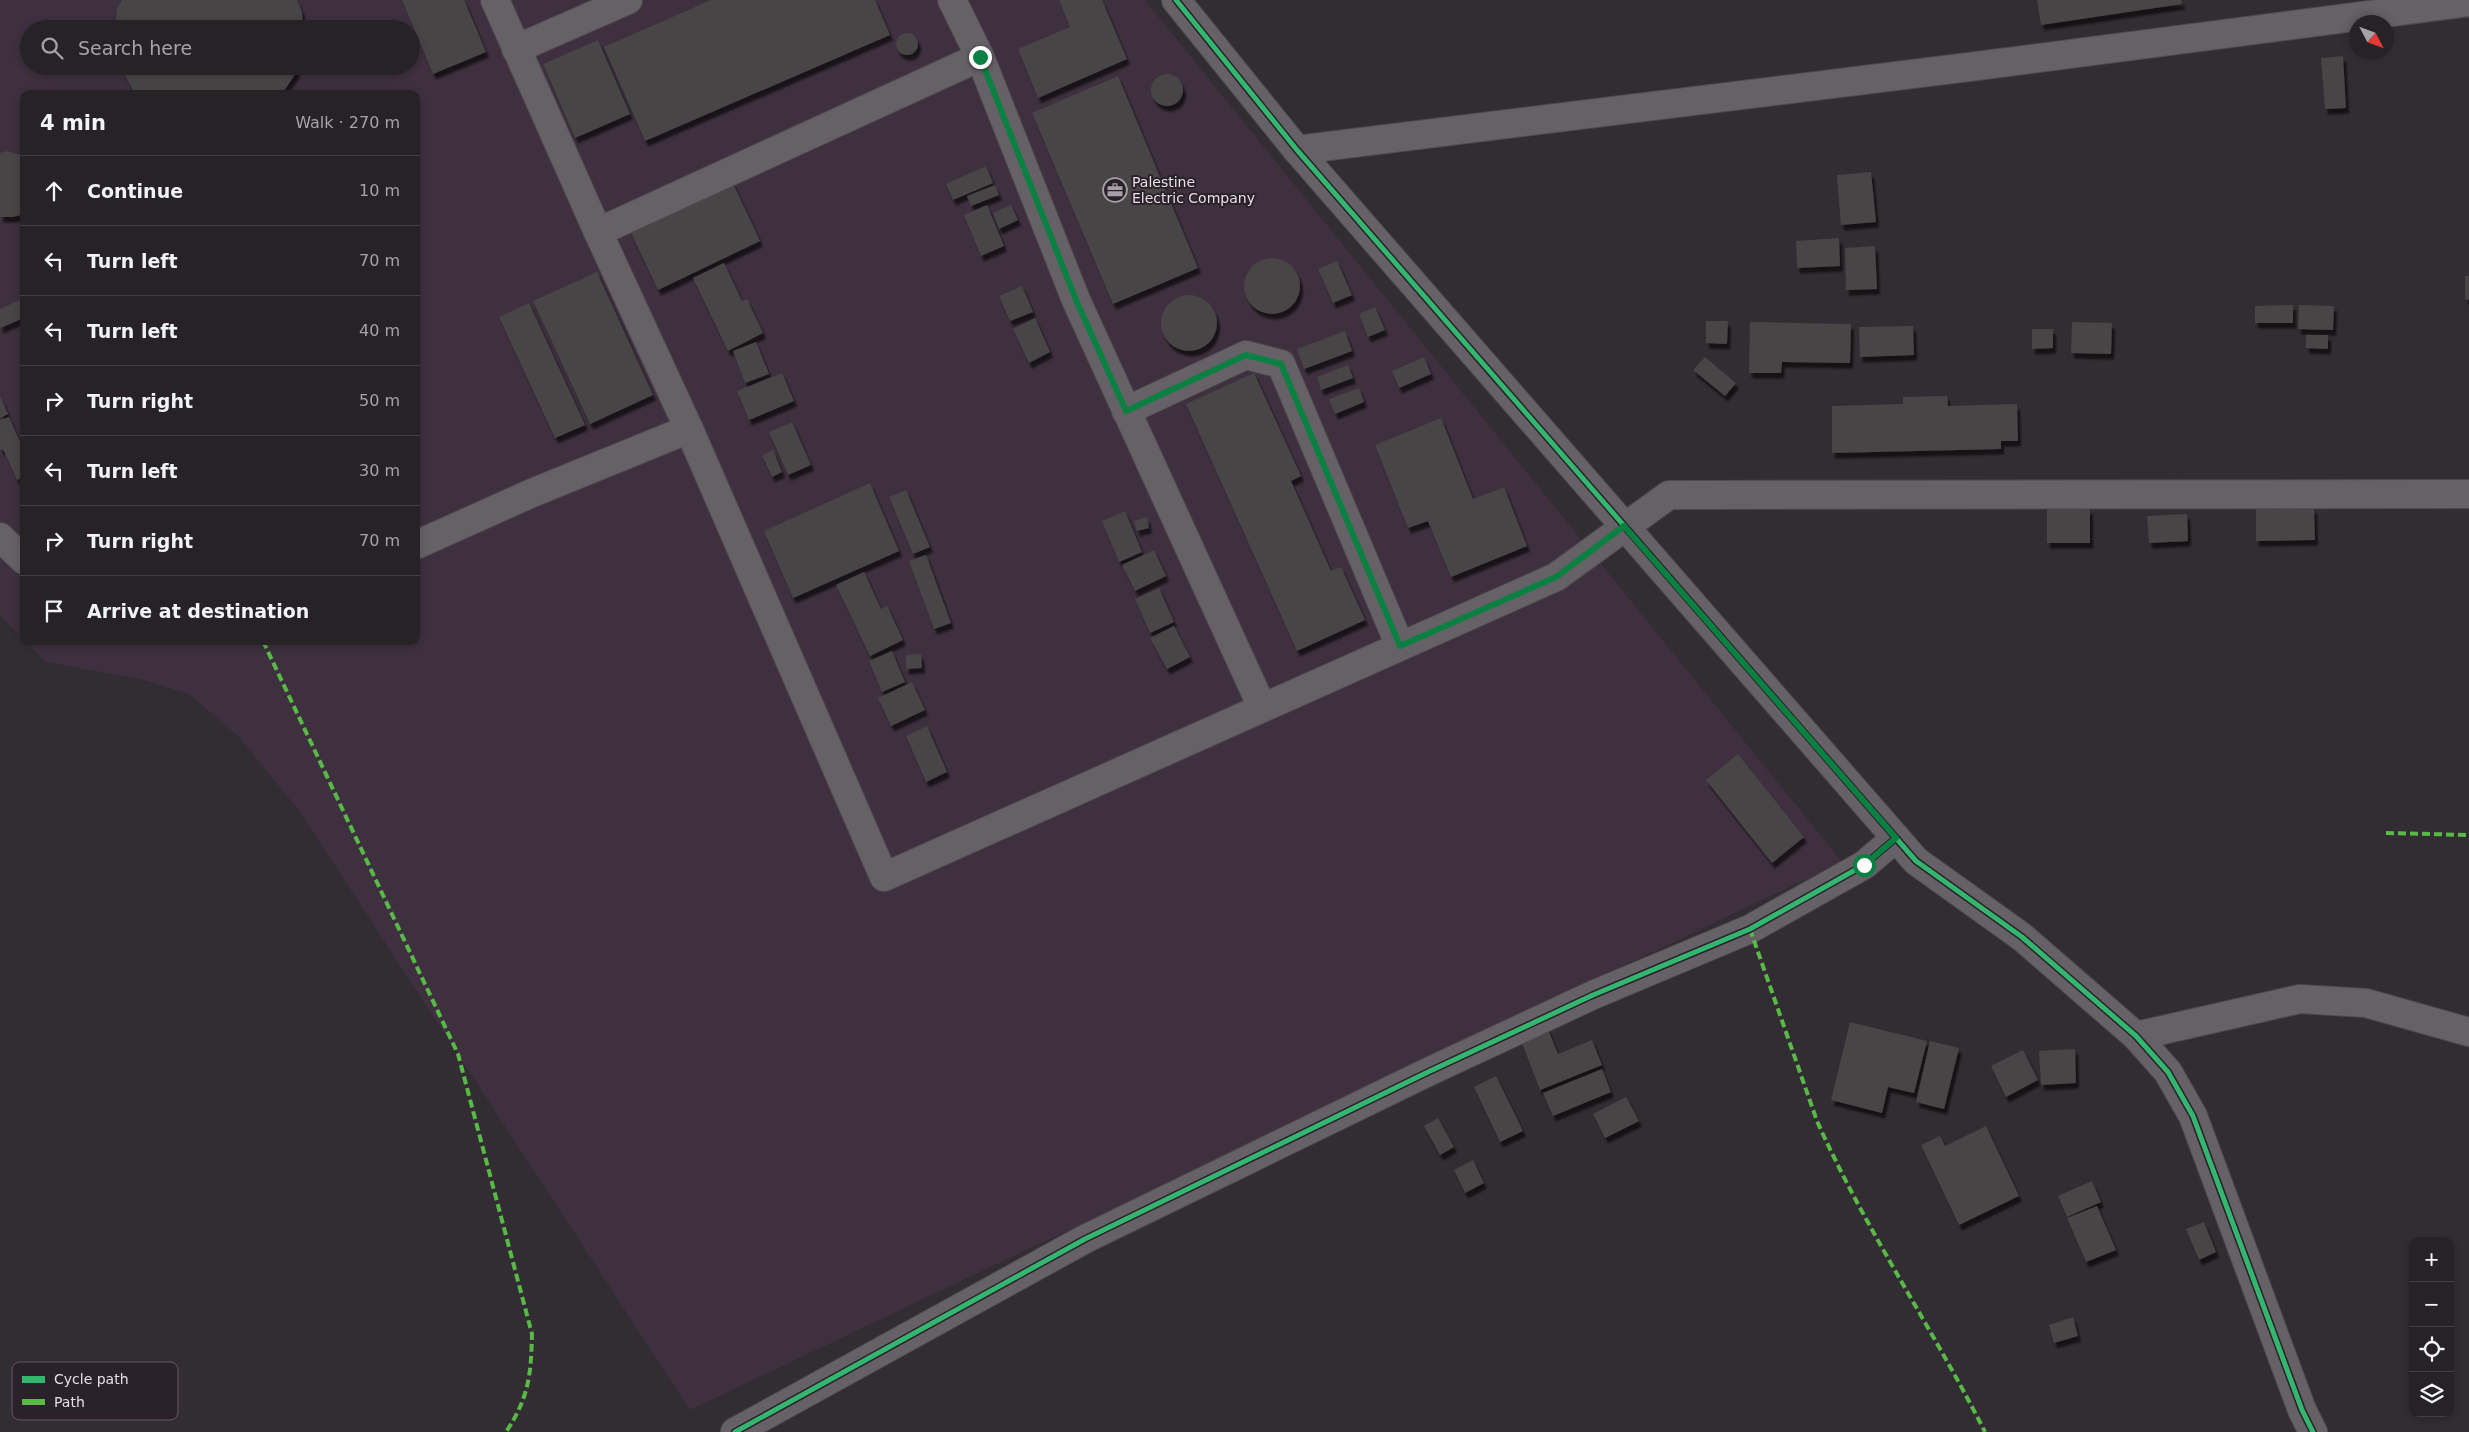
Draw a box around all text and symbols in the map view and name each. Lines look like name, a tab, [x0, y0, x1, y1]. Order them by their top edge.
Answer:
north arrow	[2349, 15, 2394, 60]
search box	[20, 20, 420, 75]
icon: search	[38, 34, 66, 62]
text: Search here	[78, 37, 192, 59]
route end	[969, 46, 992, 69]
text: 4 min	[40, 111, 106, 135]
text: Walk · 270 m	[295, 113, 400, 132]
place label: Palestine Electric Company	[1132, 174, 1255, 206]
icon: ahead	[40, 177, 68, 205]
office icon: Palestine Electric Company	[1102, 177, 1128, 203]
text: Continue	[87, 180, 183, 202]
text: 10 m	[359, 181, 400, 200]
icon: left	[40, 247, 68, 275]
text: Turn left	[87, 250, 178, 272]
text: 70 m	[359, 251, 400, 270]
icon: left	[40, 317, 68, 345]
text: Turn left	[87, 320, 178, 342]
text: 40 m	[359, 321, 400, 340]
icon: right	[40, 387, 68, 415]
text: Turn right	[87, 390, 193, 412]
text: 50 m	[359, 391, 400, 410]
icon: left	[40, 457, 68, 485]
text: Turn left	[87, 460, 178, 482]
text: 30 m	[359, 461, 400, 480]
icon: right	[40, 527, 68, 555]
text: Turn right	[87, 530, 193, 552]
text: 70 m	[359, 531, 400, 550]
icon: arrive	[40, 597, 68, 625]
text: Arrive at destination	[87, 600, 309, 622]
route start	[1853, 854, 1876, 877]
map controls	[2409, 1237, 2454, 1417]
button: +	[2409, 1237, 2454, 1282]
button: −	[2409, 1282, 2454, 1327]
button: locate	[2409, 1327, 2454, 1372]
legend	[12, 1362, 178, 1420]
text: Cycle path	[54, 1371, 129, 1387]
button: layers	[2409, 1372, 2454, 1417]
text: Path	[54, 1394, 85, 1410]

